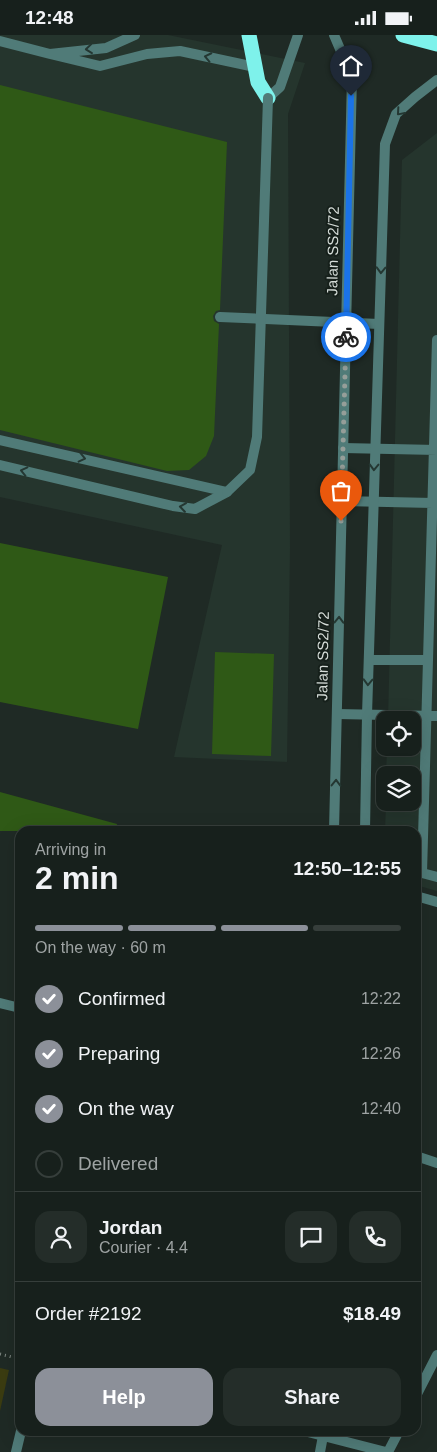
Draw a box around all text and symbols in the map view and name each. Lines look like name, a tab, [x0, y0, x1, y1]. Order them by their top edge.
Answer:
text: 12:48	[25, 7, 74, 28]
one-way arrow	[85, 44, 93, 55]
pin	[330, 45, 372, 96]
one-way arrow	[203, 52, 212, 63]
icon: home	[337, 52, 365, 80]
one-way arrow	[397, 106, 406, 115]
street label: Jalan SS2/72	[323, 206, 342, 296]
one-way arrow	[375, 266, 386, 274]
courier	[321, 312, 371, 362]
icon: bike	[332, 323, 360, 351]
one-way arrow	[77, 452, 86, 463]
one-way arrow	[369, 464, 380, 472]
one-way arrow	[20, 466, 29, 477]
pin	[320, 470, 362, 521]
icon: bag	[327, 477, 355, 505]
one-way arrow	[178, 502, 186, 513]
street label: Jalan SS2/72	[313, 611, 332, 701]
one-way arrow	[334, 616, 344, 624]
one-way arrow	[362, 679, 373, 687]
map controls	[376, 711, 421, 811]
button: locate	[376, 711, 421, 756]
button: layers	[376, 766, 421, 811]
one-way arrow	[330, 778, 341, 786]
text: Arriving in	[35, 841, 106, 858]
text: 12:50–12:55	[293, 858, 401, 879]
text: 2 min	[35, 860, 119, 896]
text: On the way · 60 m	[35, 939, 166, 956]
icon: check	[35, 985, 63, 1013]
text: Confirmed	[78, 988, 166, 1009]
text: 12:22	[361, 990, 401, 1007]
icon: check	[35, 1040, 63, 1068]
text: Preparing	[78, 1043, 160, 1064]
text: 12:26	[361, 1045, 401, 1062]
icon: check	[35, 1095, 63, 1123]
text: On the way	[78, 1098, 174, 1119]
text: 12:40	[361, 1100, 401, 1117]
text: Delivered	[78, 1153, 158, 1174]
button: person	[35, 1211, 87, 1263]
button: chat	[285, 1211, 337, 1263]
button: phone	[349, 1211, 401, 1263]
text: Jordan	[99, 1217, 162, 1238]
text: Courier · 4.4	[99, 1239, 188, 1256]
text: Order #2192	[35, 1303, 142, 1324]
text: $18.49	[343, 1303, 401, 1324]
button: Help	[35, 1368, 213, 1426]
button: Share	[223, 1368, 401, 1426]

